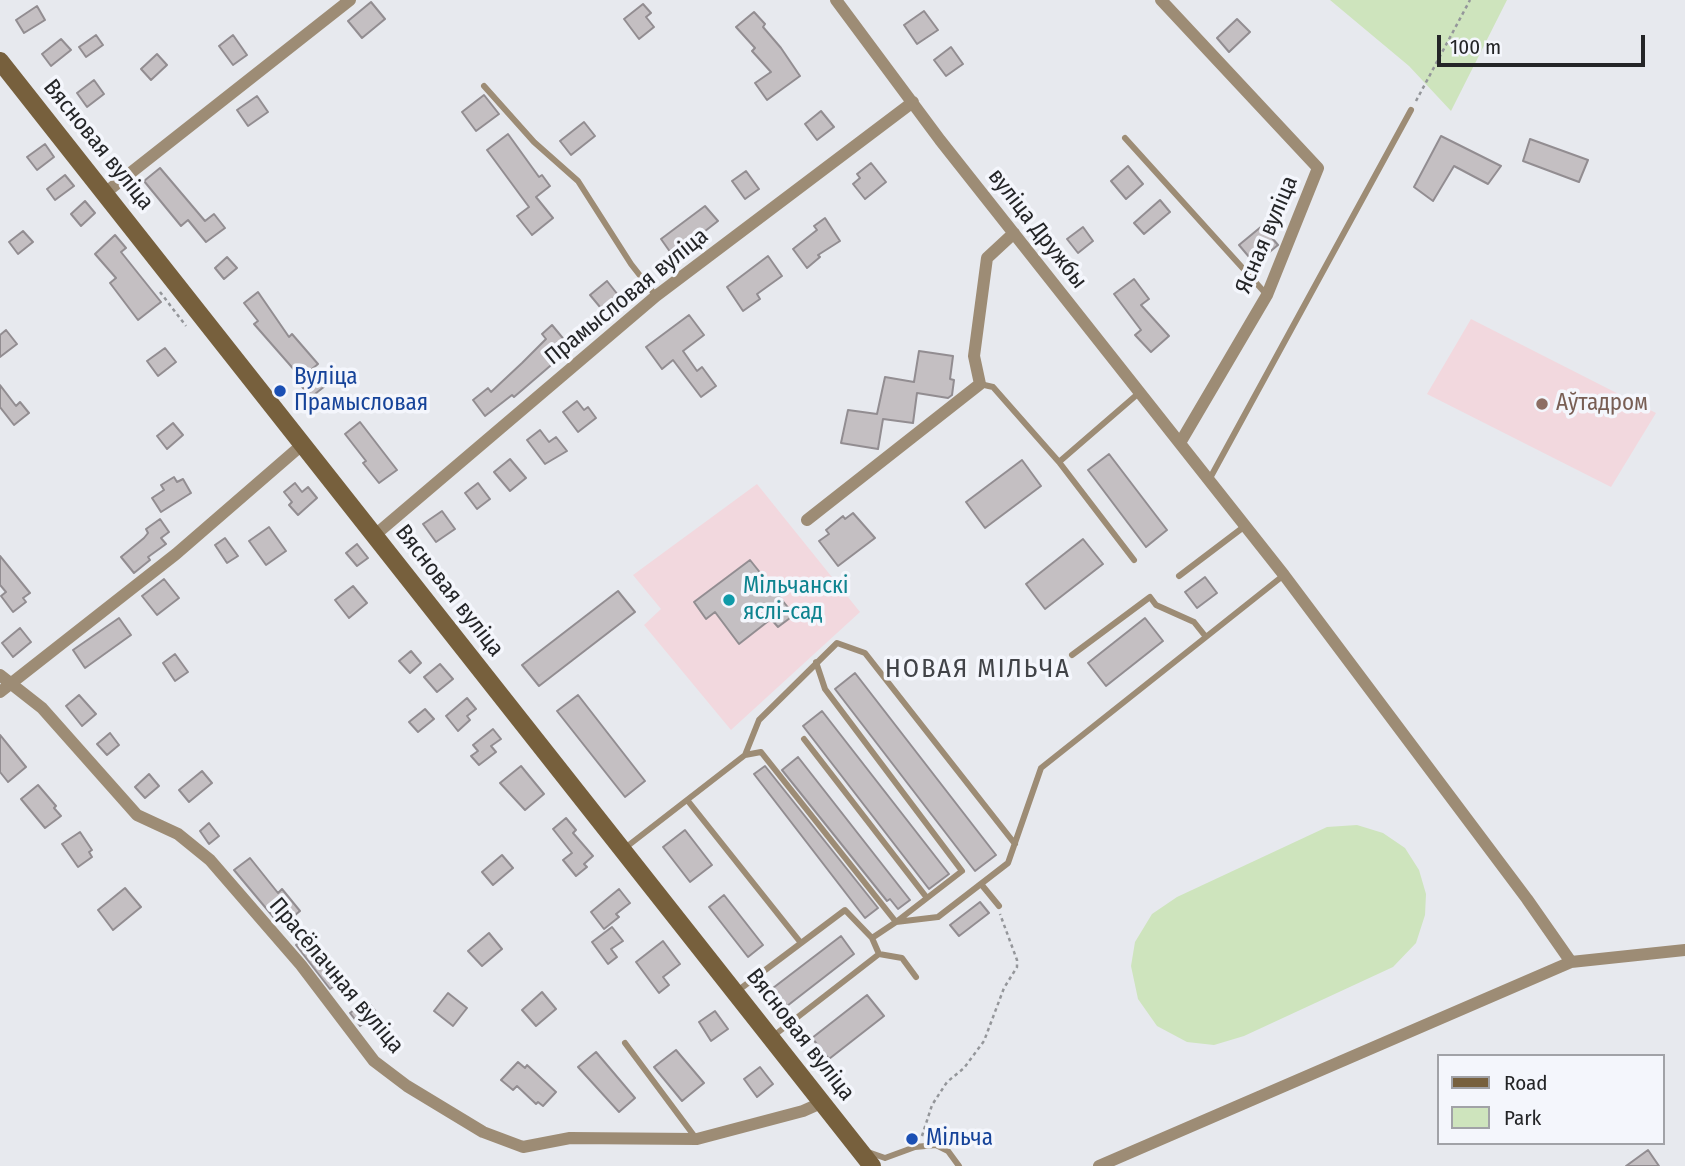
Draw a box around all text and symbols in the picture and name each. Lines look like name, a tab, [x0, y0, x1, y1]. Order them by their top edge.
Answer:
scale bar	[1440, 21, 1648, 65]
text: 100 m	[1450, 34, 1501, 60]
street label: Вясновая вуліца	[37, 74, 159, 216]
street label: вуліца Дружбы	[982, 163, 1092, 295]
street label: Ясная вуліца	[1230, 172, 1304, 298]
street label: Прамысловая вуліца	[540, 223, 714, 371]
place label: Вуліца Прамысловая	[294, 364, 428, 418]
marker: Вуліца Прамысловая	[272, 383, 288, 399]
place label: Аўтадром	[1556, 390, 1648, 418]
marker: Аўтадром	[1534, 396, 1550, 412]
street label: Вясновая вуліца	[389, 519, 509, 663]
place label: Мільчанскі яслі-сад	[743, 573, 849, 627]
marker: Мільчанскі яслі-сад	[721, 592, 737, 608]
district label: НОВАЯ МІЛЬЧА	[887, 654, 1069, 686]
street label: Прасёлачная вуліца	[263, 893, 409, 1059]
street label: Вясновая вуліца	[740, 963, 860, 1107]
legend	[1436, 1054, 1664, 1145]
text: Road	[1504, 1070, 1548, 1096]
text: Park	[1504, 1105, 1541, 1131]
place label: Мільча	[926, 1125, 993, 1153]
marker: Мільча	[904, 1131, 920, 1147]

